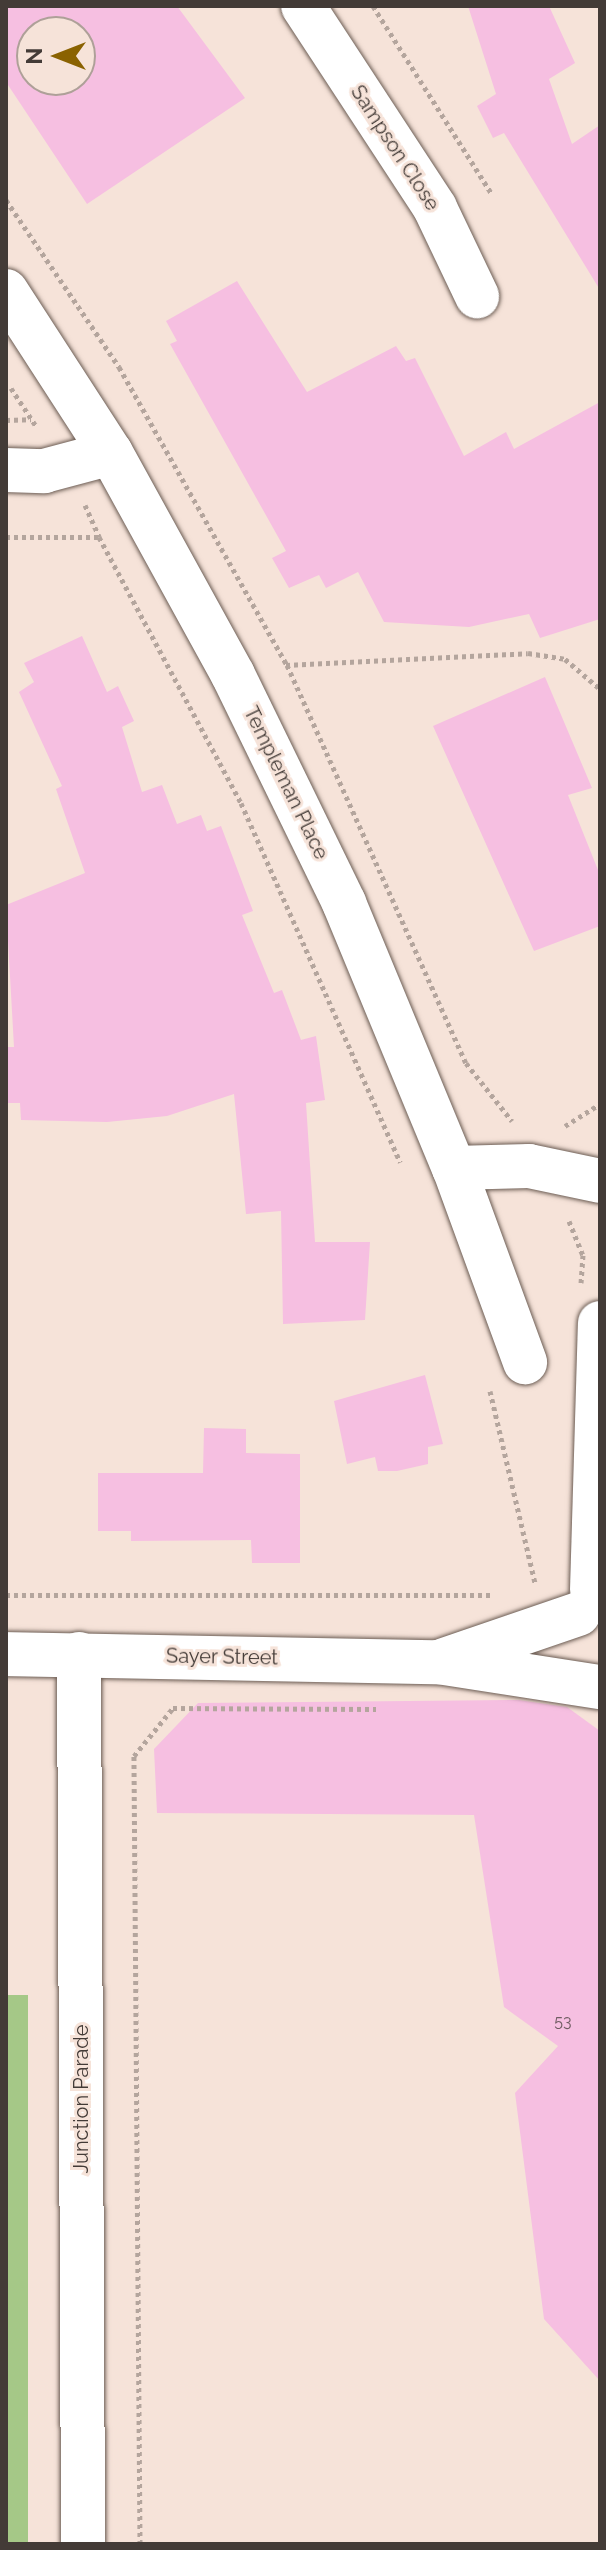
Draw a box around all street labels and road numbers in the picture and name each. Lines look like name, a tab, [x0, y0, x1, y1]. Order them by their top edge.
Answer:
street label: Sampson Close	[346, 81, 444, 215]
street label: Templeman Place	[239, 703, 333, 863]
street label: Sayer Street	[166, 1644, 278, 1670]
street label: Junction Parade	[69, 2024, 93, 2174]

